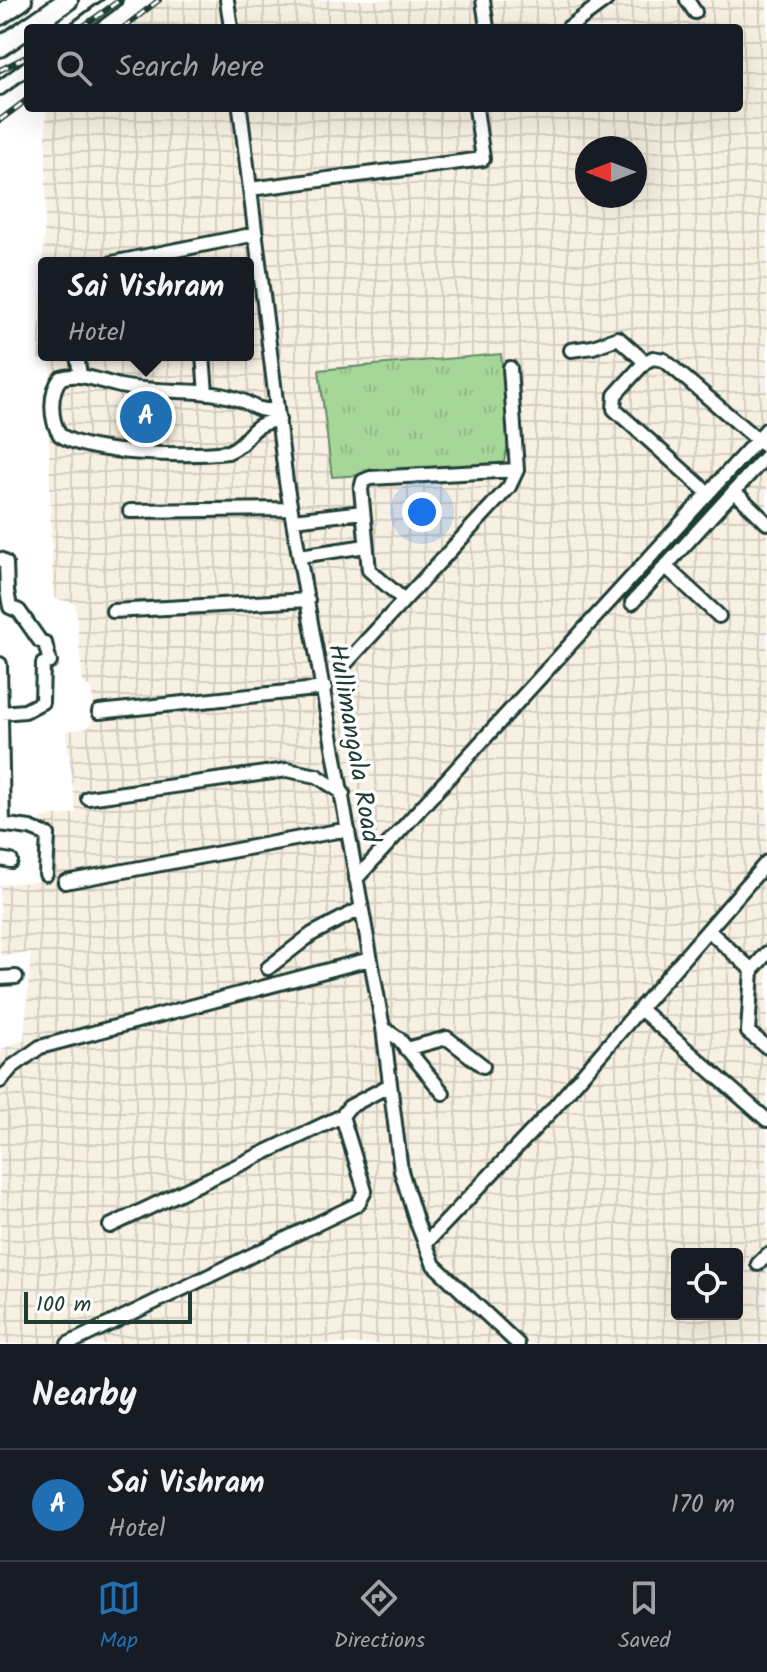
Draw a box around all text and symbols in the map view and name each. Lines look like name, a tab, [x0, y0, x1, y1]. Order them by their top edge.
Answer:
search box	[24, 24, 743, 112]
text: Search here	[116, 44, 264, 92]
icon: search	[52, 46, 96, 90]
north arrow	[575, 136, 647, 208]
popup	[38, 257, 254, 361]
text: Sai Vishram	[68, 264, 224, 312]
text: Hotel	[68, 312, 125, 354]
pin: A	[120, 387, 172, 447]
your location	[402, 492, 442, 532]
street label: Hullimangala Road	[315, 641, 391, 847]
map controls	[671, 1248, 743, 1320]
button: locate	[671, 1248, 743, 1320]
scale bar	[24, 1288, 192, 1324]
text: 100 m	[36, 1288, 91, 1323]
text: Nearby	[32, 1369, 137, 1423]
text: Sai Vishram	[108, 1460, 265, 1508]
text: A	[50, 1484, 66, 1526]
text: 170 m	[671, 1484, 735, 1526]
text: Hotel	[108, 1508, 165, 1550]
tab: Map	[97, 1576, 141, 1659]
tab: Directions	[334, 1576, 425, 1659]
tab: Saved	[618, 1576, 670, 1659]

